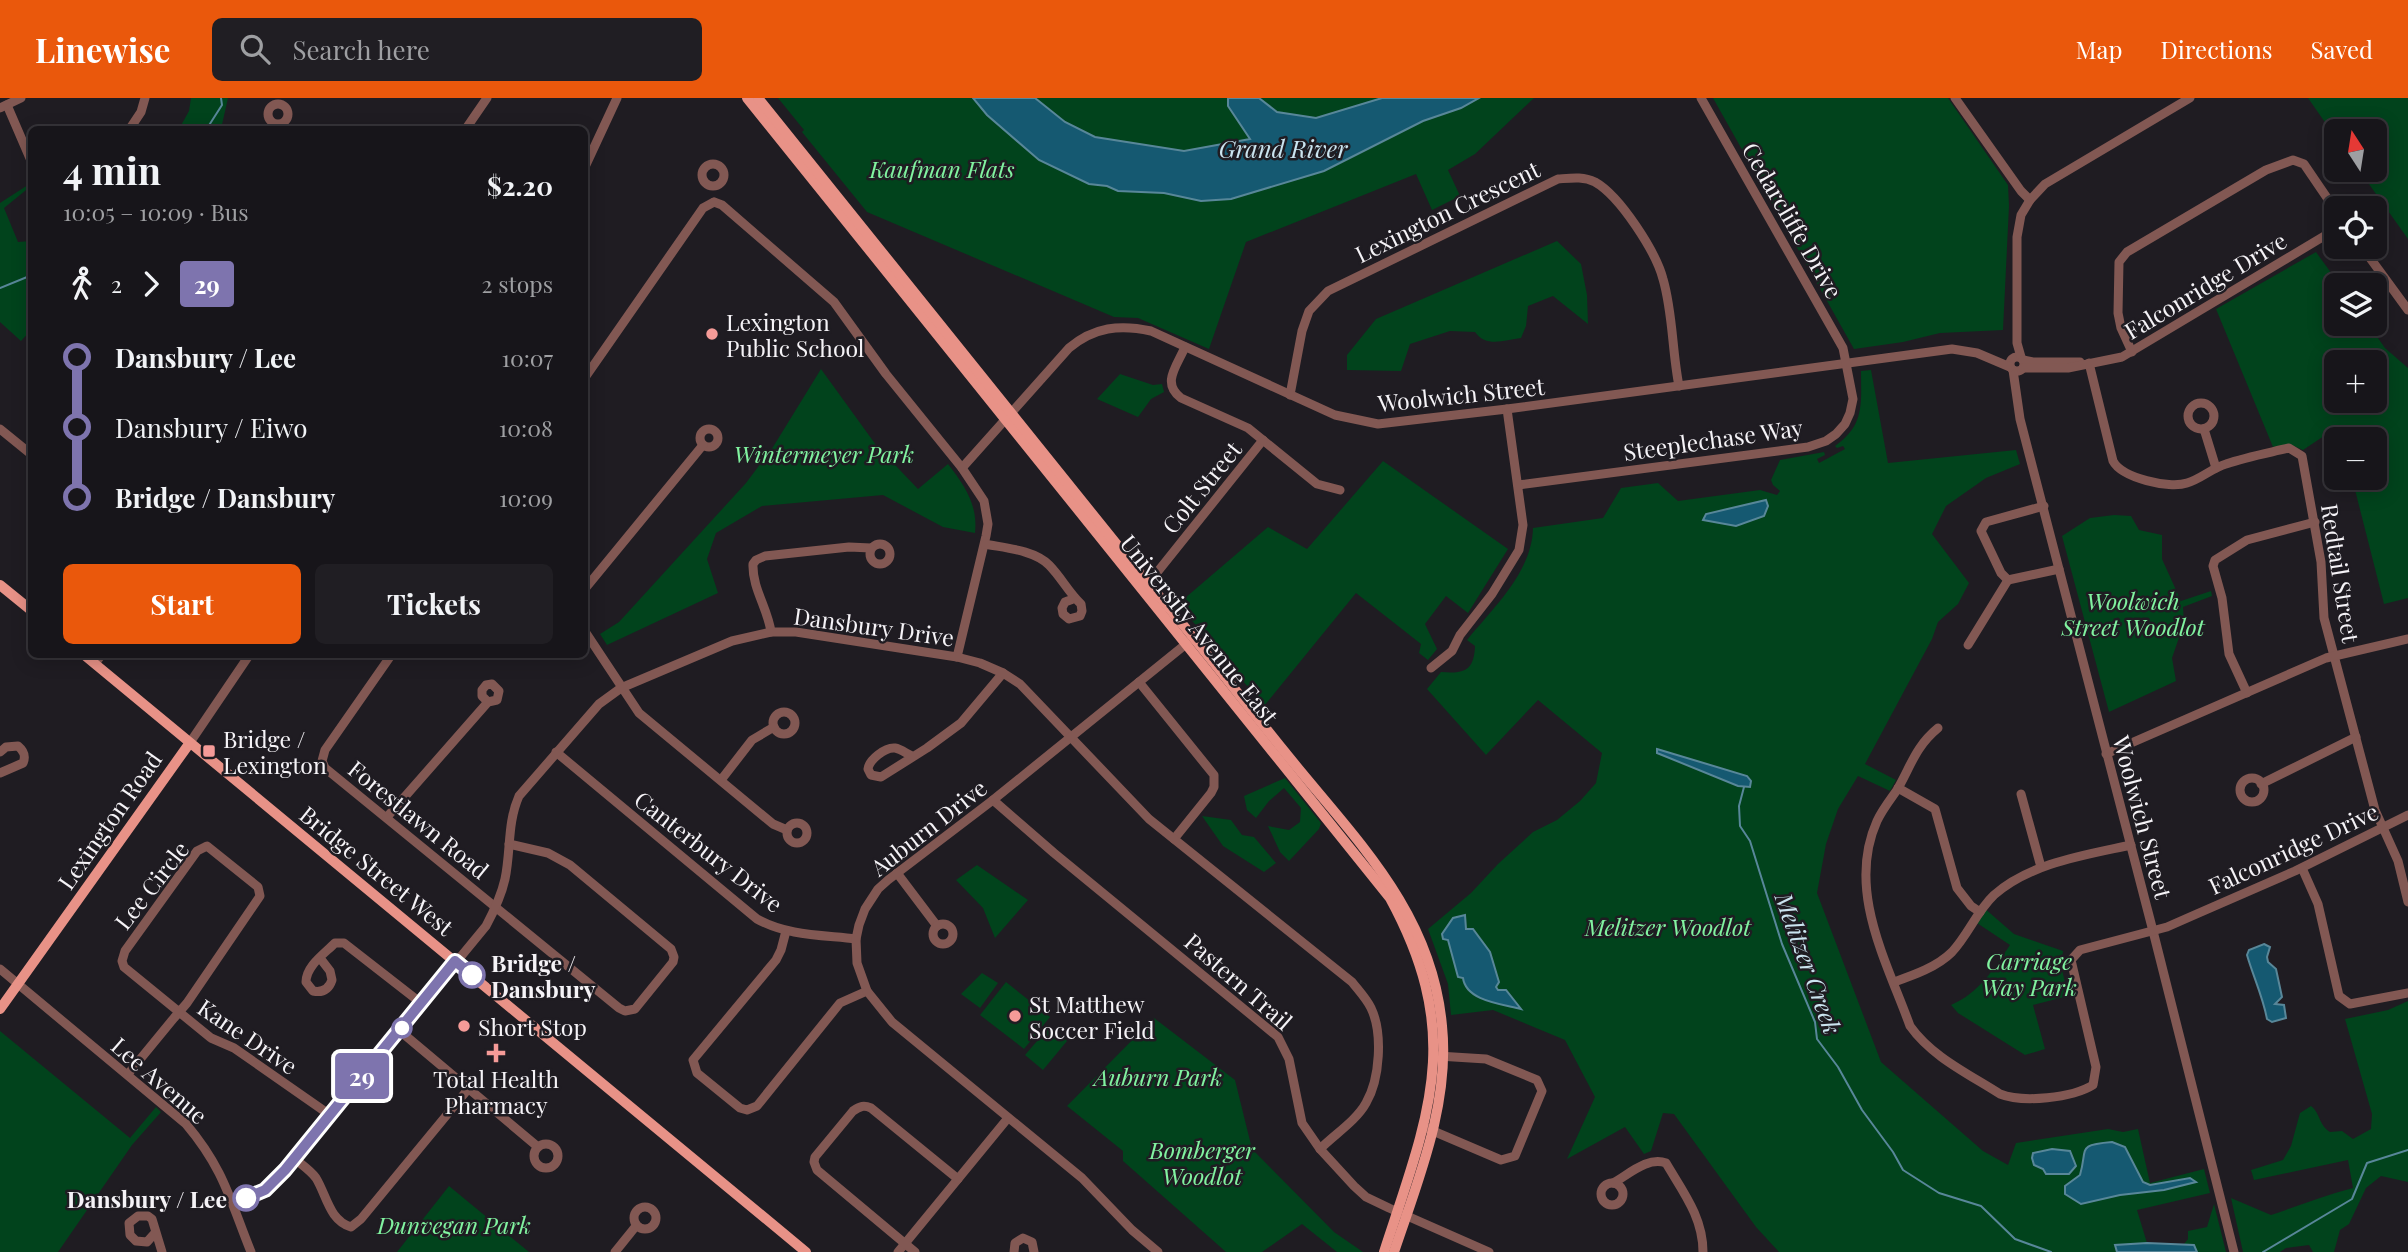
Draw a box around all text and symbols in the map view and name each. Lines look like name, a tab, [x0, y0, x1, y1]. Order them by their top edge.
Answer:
search box	[212, 18, 702, 81]
text: Linewise	[35, 27, 170, 71]
icon: search	[236, 30, 274, 68]
text: Search here	[292, 32, 430, 67]
text: Map	[2076, 33, 2122, 65]
text: Directions	[2160, 33, 2273, 65]
text: Saved	[2311, 33, 2373, 65]
north arrow	[2324, 119, 2387, 182]
map controls	[2324, 119, 2387, 490]
water label: Grand River	[1219, 132, 1348, 164]
street label: Cedarcliffe Drive	[1736, 137, 1850, 303]
text: 4 min	[63, 144, 161, 195]
park label: Kaufman Flats	[868, 153, 1015, 184]
street label: Lexington Crescent	[1350, 153, 1545, 269]
text: $2.20	[487, 168, 553, 203]
text: 10:05 – 10:09 · Bus	[63, 196, 248, 227]
button: locate	[2324, 196, 2387, 259]
street label: Falconridge Drive	[2118, 224, 2292, 346]
icon: walk	[63, 265, 101, 303]
icon: forward	[132, 265, 170, 303]
text: 2	[111, 268, 122, 299]
text: 29	[194, 268, 220, 300]
text: 2 stops	[482, 268, 553, 299]
button: layers	[2324, 273, 2387, 336]
place label: Lexington Public School	[726, 306, 865, 363]
marker: Lexington Public School	[704, 326, 720, 342]
text: Dansbury / Lee	[115, 340, 296, 375]
text: 10:07	[501, 342, 553, 373]
button: +	[2324, 350, 2387, 413]
street label: Woolwich Street	[1375, 370, 1547, 418]
text: Dansbury / Eiwo	[115, 410, 308, 445]
street label: Steeplechase Way	[1621, 411, 1805, 467]
text: 10:08	[499, 412, 553, 443]
button: −	[2324, 427, 2387, 490]
street label: Colt Street	[1154, 434, 1248, 540]
park label: Wintermeyer Park	[734, 438, 914, 469]
text: Bridge / Dansbury	[115, 480, 335, 515]
text: 10:09	[499, 482, 553, 513]
street label: Redtail Street	[2315, 501, 2367, 646]
street label: University Avenue East	[1114, 528, 1287, 731]
button: Start	[63, 564, 301, 644]
button: Tickets	[315, 564, 553, 644]
park label: Woolwich Street Woodlot	[2061, 585, 2206, 642]
street label: Dansbury Drive	[792, 599, 956, 653]
place label: Bridge / Lexington	[223, 723, 327, 780]
street label: Woolwich Street	[2106, 731, 2180, 903]
marker: Bridge / Lexington	[201, 743, 217, 759]
street label: Lexington Road	[50, 745, 168, 895]
street label: Forestlawn Road	[342, 753, 496, 885]
street label: Auburn Drive	[863, 772, 992, 883]
street label: Canterbury Drive	[628, 783, 790, 919]
street label: Falconridge Drive	[2203, 795, 2383, 901]
street label: Bridge Street West	[294, 798, 461, 942]
street label: Lee Circle	[107, 834, 195, 936]
water label: Melitzer Creek	[1768, 887, 1849, 1038]
park label: Melitzer Woodlot	[1584, 911, 1752, 942]
street label: Pastern Trail	[1179, 926, 1300, 1037]
park label: Carriage Way Park	[1981, 945, 2077, 1002]
place label: Bridge / Dansbury	[491, 947, 596, 1004]
marker: Bridge / Dansbury	[459, 962, 485, 988]
place label: St Matthew Soccer Field	[1029, 988, 1155, 1045]
street label: Kane Drive	[192, 991, 304, 1081]
marker: St Matthew Soccer Field	[1007, 1008, 1023, 1024]
place label: Short Stop	[478, 1011, 587, 1042]
unlabelled marker	[392, 1018, 412, 1038]
marker: Short Stop	[456, 1018, 472, 1034]
street label: Lee Avenue	[105, 1030, 215, 1130]
marker: Total Health Pharmacy	[488, 1045, 504, 1061]
line badge: 29	[330, 1053, 394, 1099]
text: 29	[349, 1060, 375, 1092]
park label: Auburn Park	[1092, 1061, 1222, 1092]
place label: Total Health Pharmacy	[433, 1063, 560, 1120]
park label: Bomberger Woodlot	[1148, 1134, 1256, 1191]
place label: Dansbury / Lee	[67, 1183, 227, 1214]
marker: Dansbury / Lee	[233, 1185, 259, 1211]
park label: Dunvegan Park	[376, 1209, 531, 1240]

